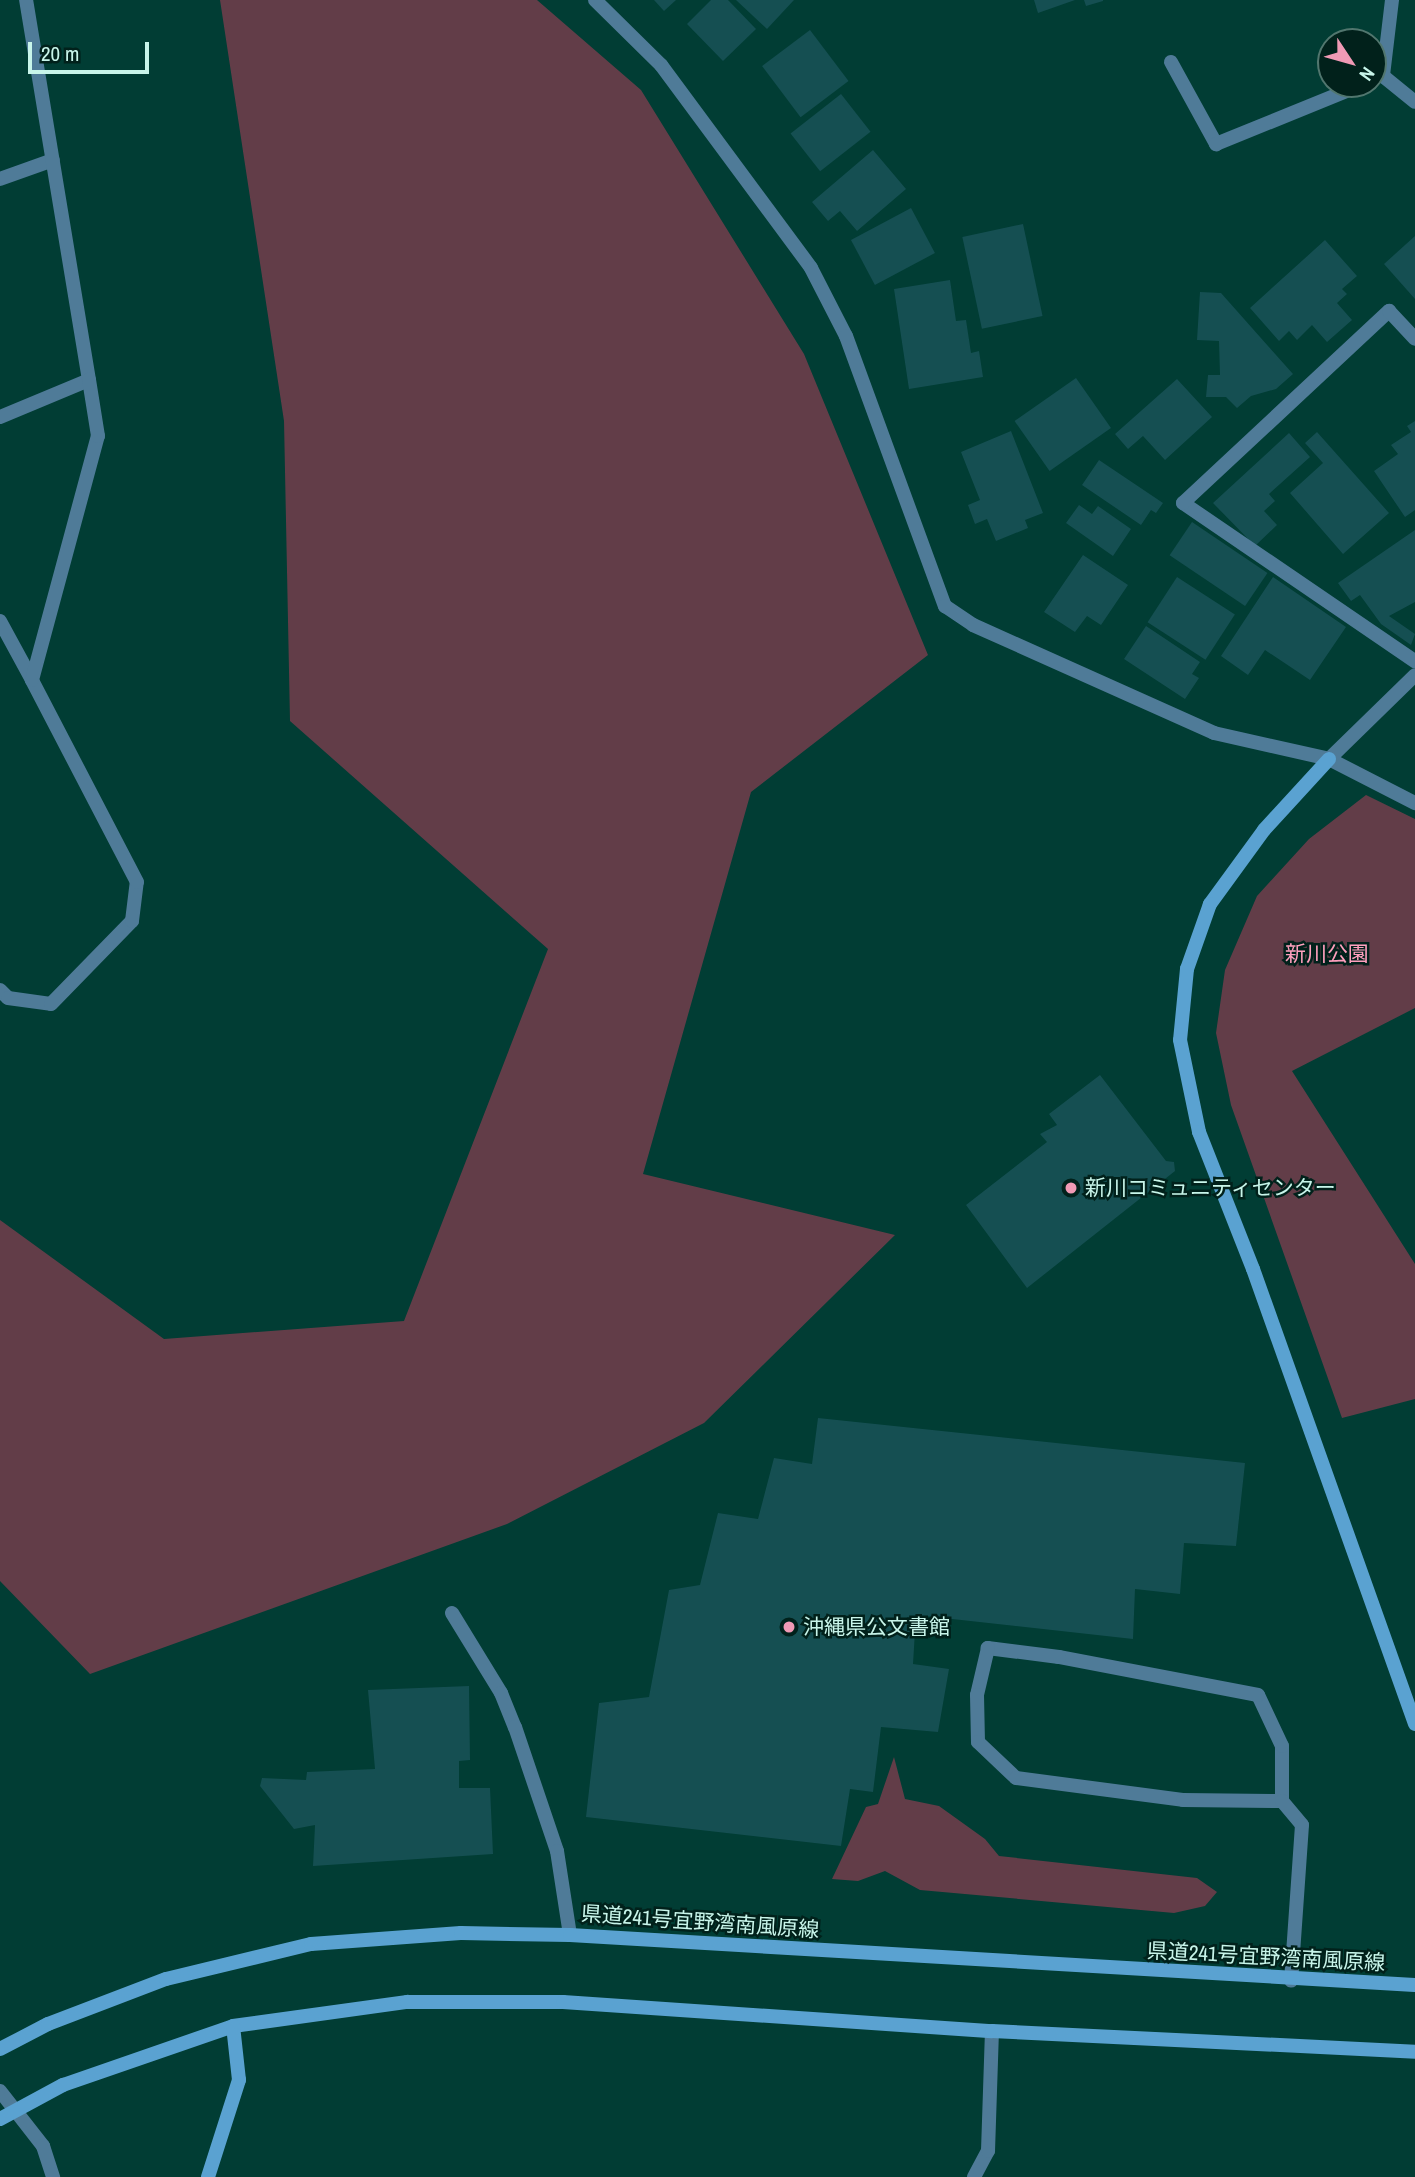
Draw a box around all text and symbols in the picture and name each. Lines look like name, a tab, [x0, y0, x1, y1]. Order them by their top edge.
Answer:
scale bar	[32, 28, 152, 72]
north arrow	[1317, 28, 1387, 98]
text: 20 m	[41, 39, 79, 68]
text: N	[1354, 62, 1381, 86]
park label: 新川公園	[1285, 941, 1369, 967]
place label: 新川コミュニティセンター	[1085, 1175, 1337, 1201]
marker: 新川コミュニティセンター	[1063, 1180, 1079, 1196]
place label: 沖縄県公文書館	[803, 1614, 950, 1640]
marker: 沖縄県公文書館	[781, 1619, 797, 1635]
street label: 県道241号宜野湾南風原線	[580, 1901, 820, 1943]
street label: 県道241号宜野湾南風原線	[1146, 1938, 1386, 1976]

